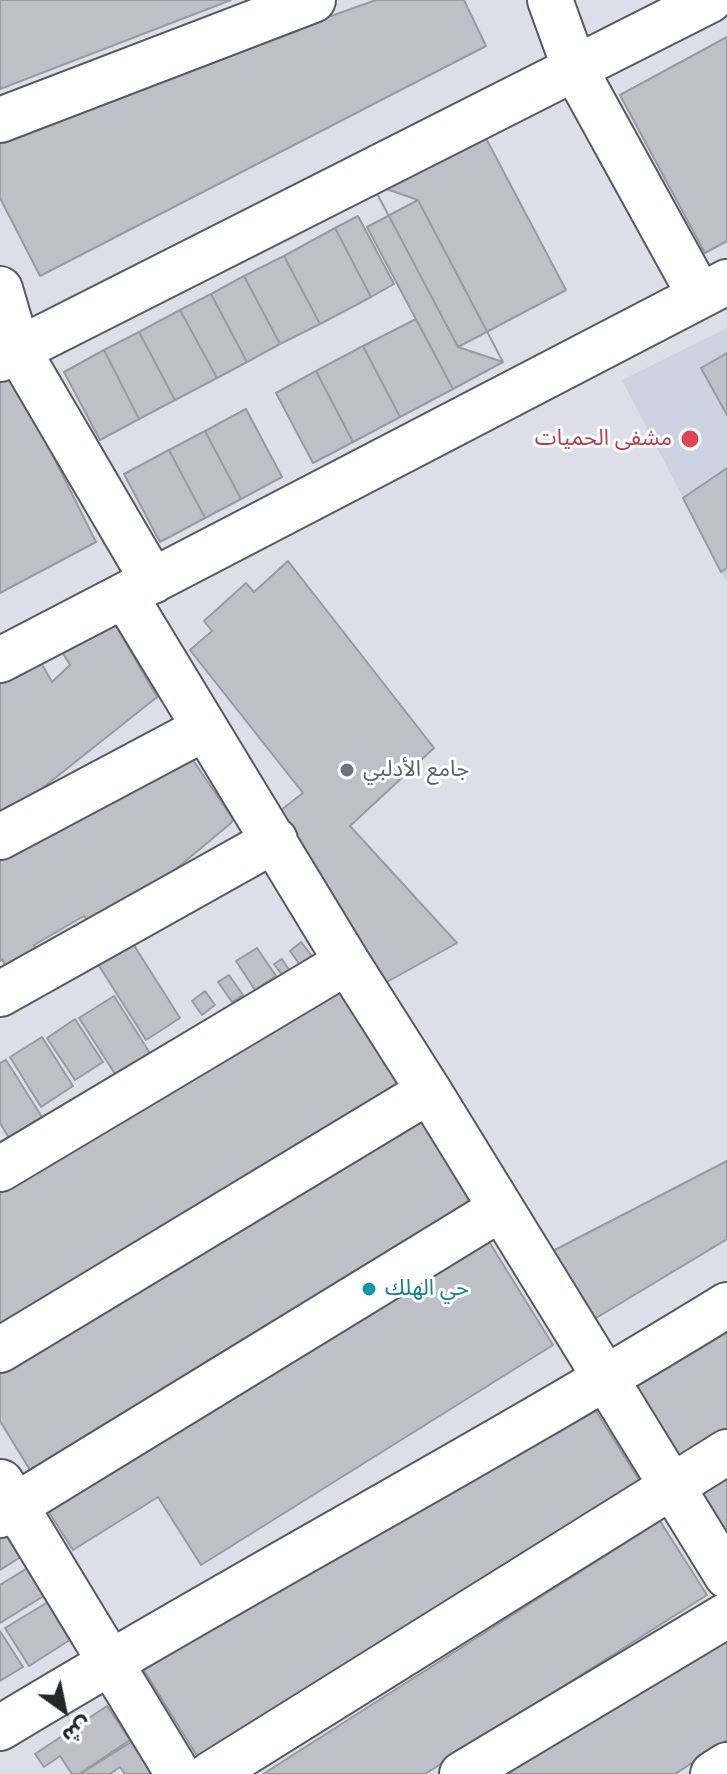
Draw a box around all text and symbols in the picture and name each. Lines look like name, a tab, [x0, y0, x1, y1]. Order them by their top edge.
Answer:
place label: مشفى الحميات	[535, 426, 672, 452]
marker: مشفى الحميات	[679, 428, 701, 450]
place label: جامع الأدلبي	[363, 757, 469, 783]
marker: جامع الأدلبي	[338, 761, 356, 779]
place label: حي الهلك	[385, 1276, 469, 1302]
marker: حي الهلك	[360, 1280, 378, 1298]
north arrow	[24, 1670, 104, 1750]
text: ش	[57, 1711, 97, 1749]

